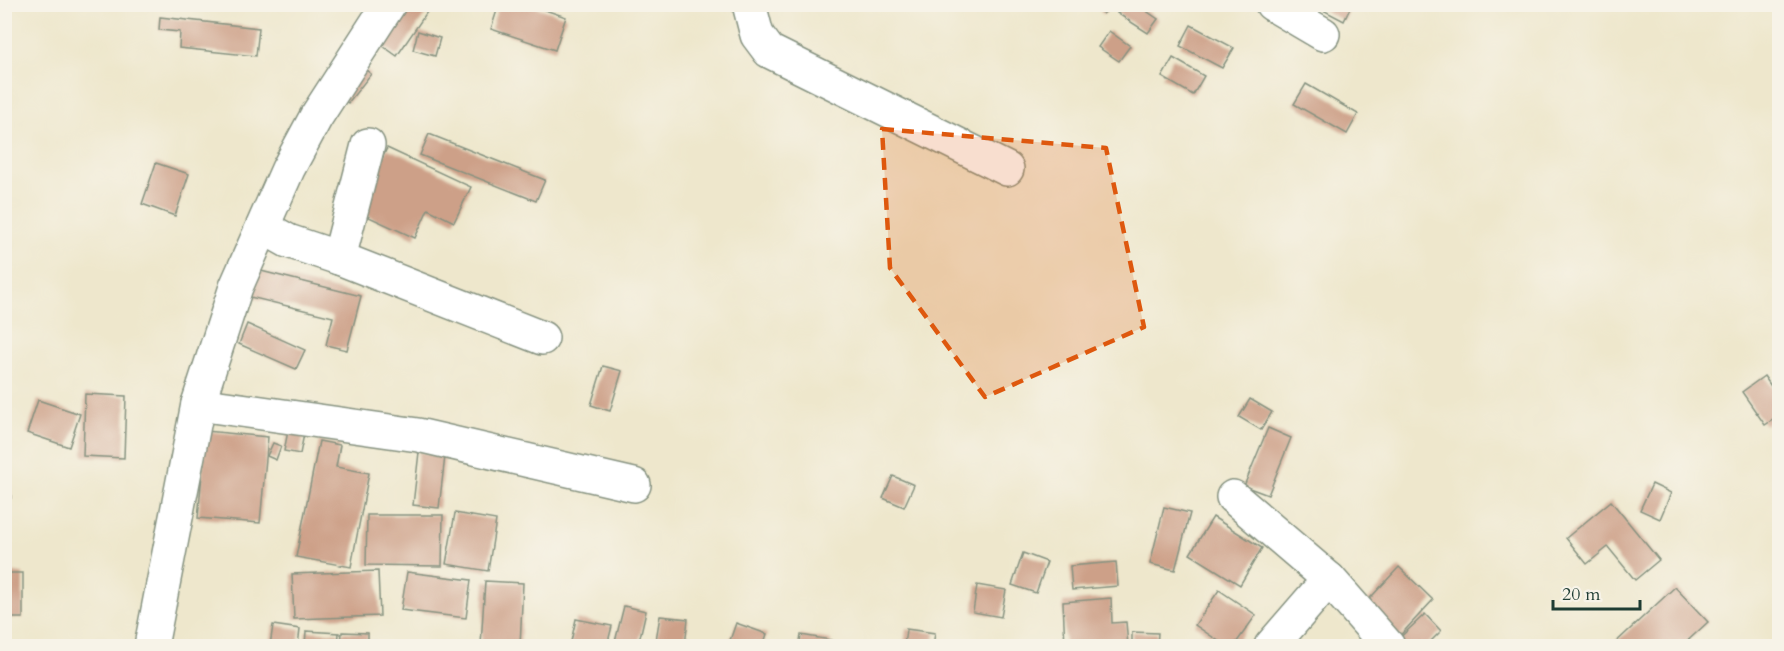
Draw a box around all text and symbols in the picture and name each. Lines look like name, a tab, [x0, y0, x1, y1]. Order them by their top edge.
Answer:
scale bar	[1553, 573, 1640, 611]
text: 20 m	[1562, 582, 1601, 607]

